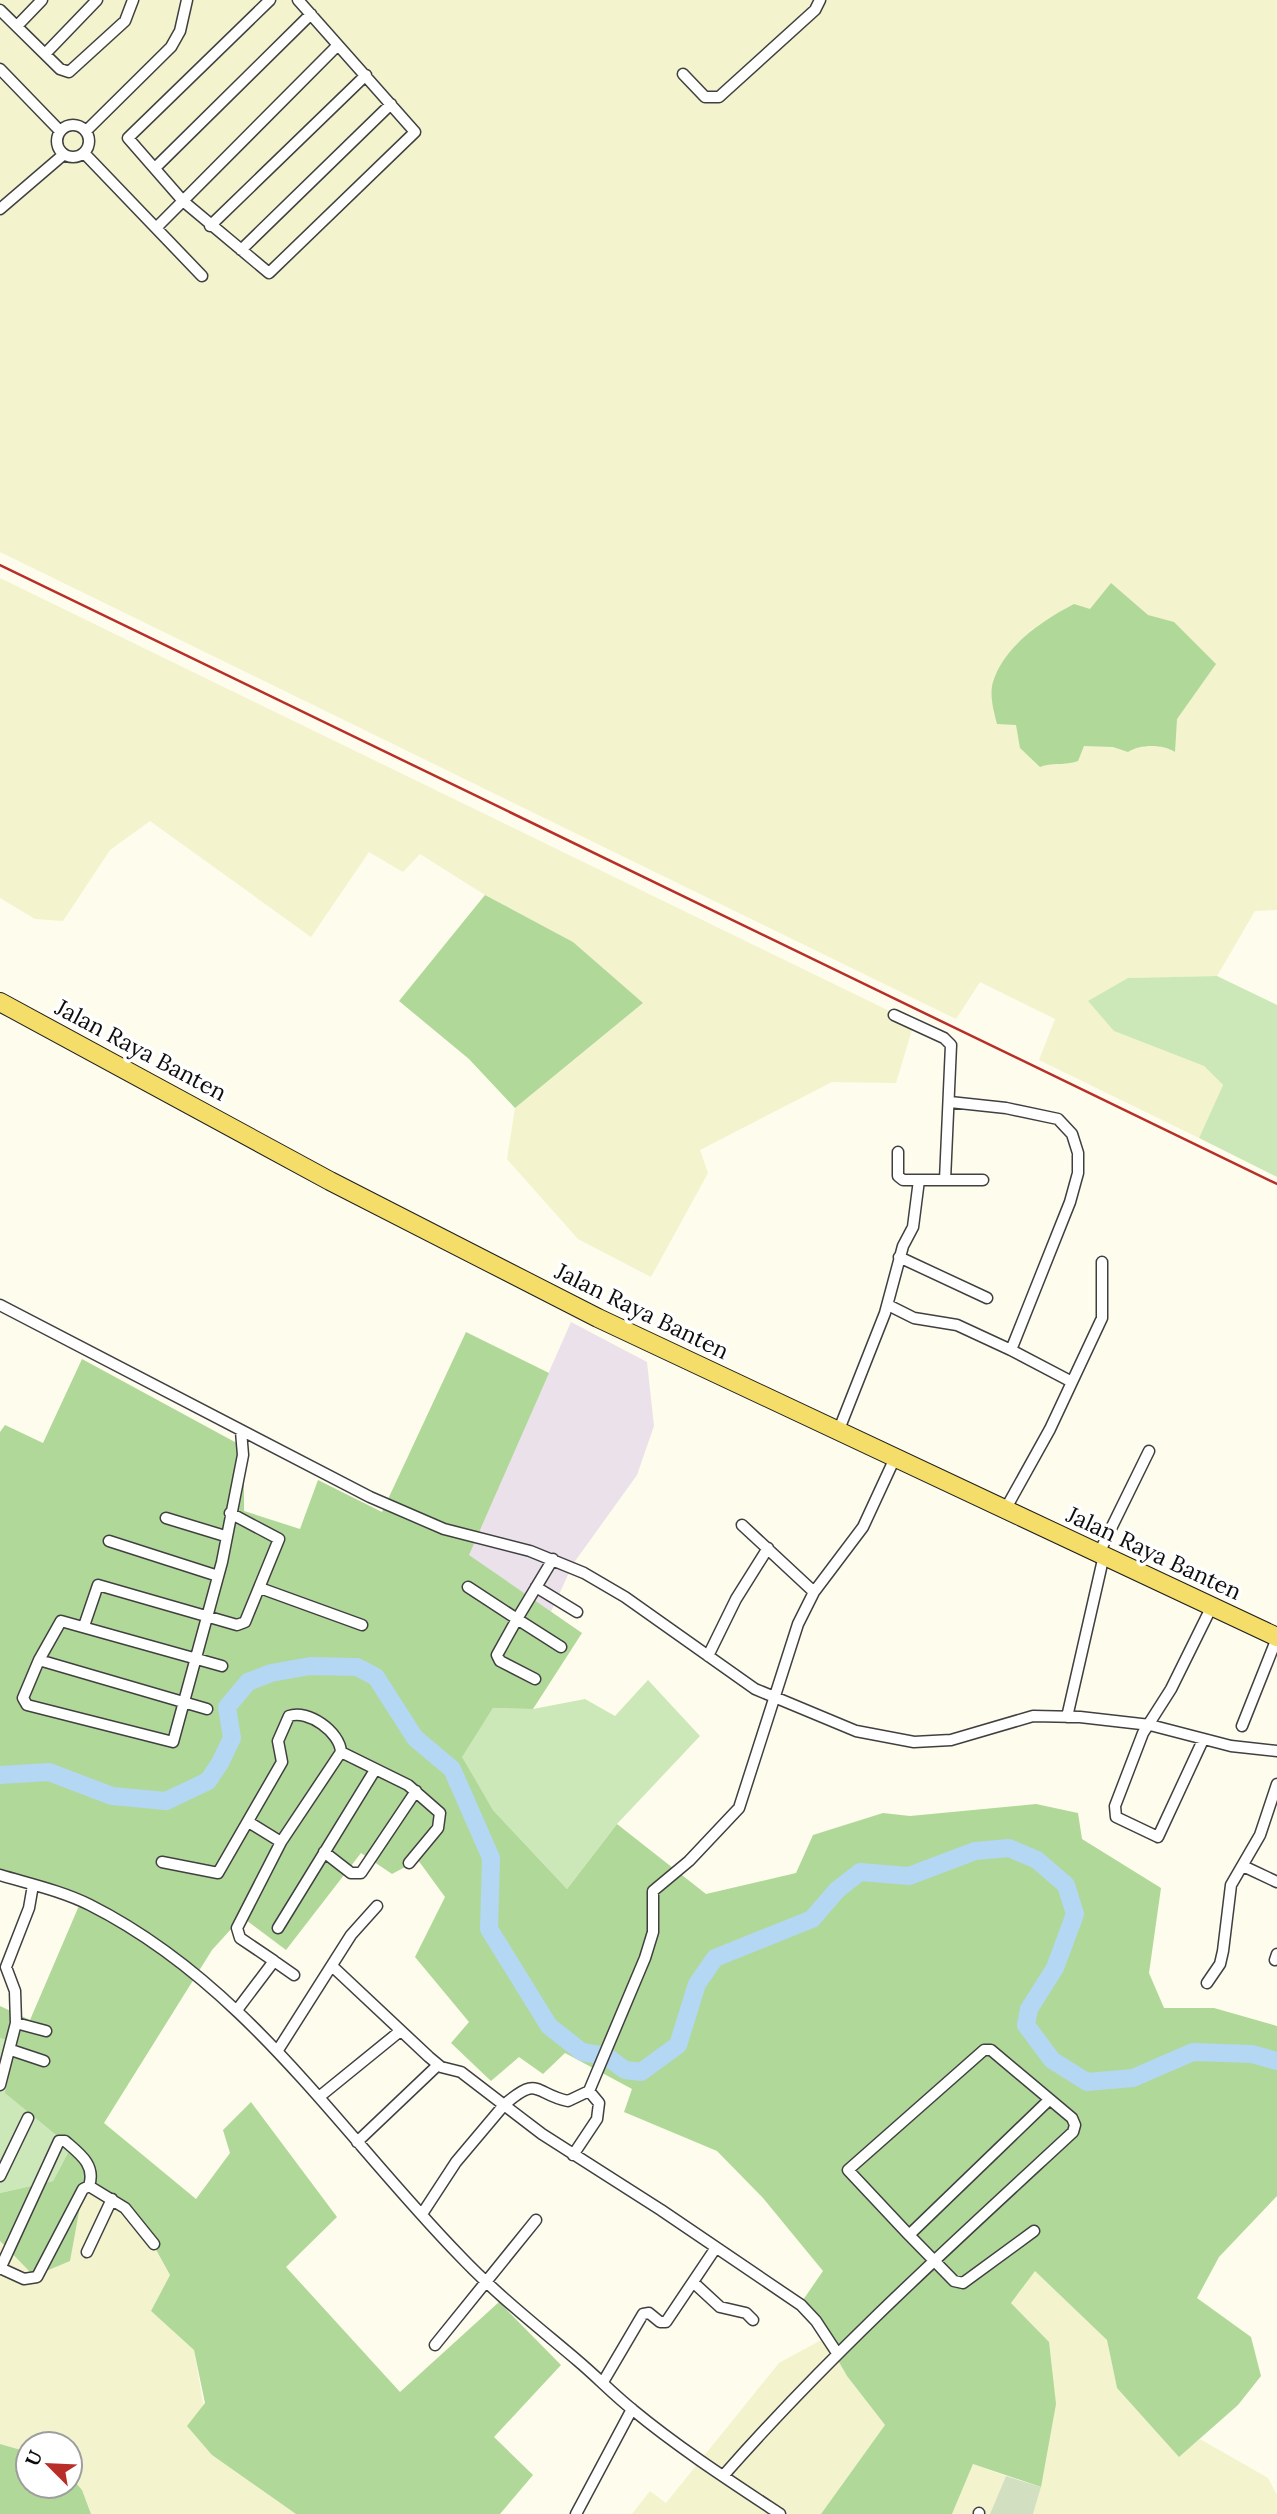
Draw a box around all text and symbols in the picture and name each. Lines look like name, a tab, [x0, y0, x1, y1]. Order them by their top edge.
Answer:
street label: Jalan Raya Banten	[50, 992, 232, 1107]
street label: Jalan Raya Banten	[550, 1256, 734, 1365]
street label: Jalan Raya Banten	[1061, 1499, 1246, 1606]
north arrow	[14, 2430, 84, 2500]
text: U	[20, 2447, 47, 2470]

